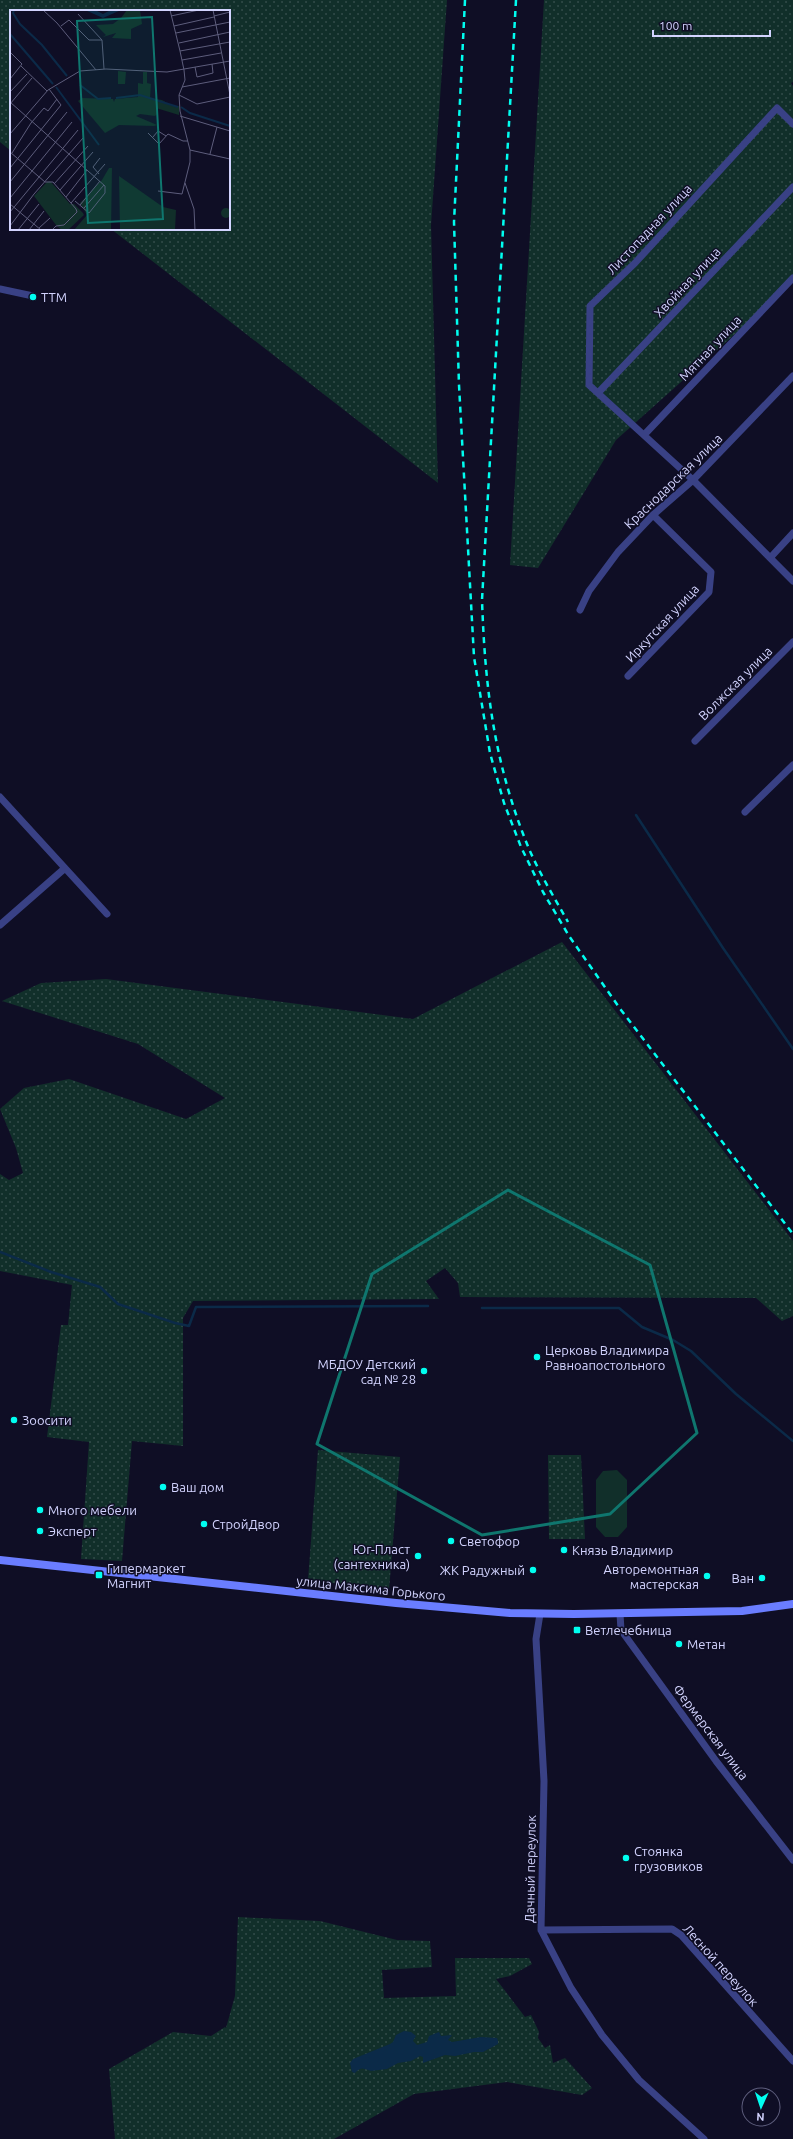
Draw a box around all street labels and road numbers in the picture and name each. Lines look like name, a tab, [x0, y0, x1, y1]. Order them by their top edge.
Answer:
street label: Листопадная улица	[604, 181, 694, 277]
street label: Хвойная улица	[651, 244, 723, 320]
street label: Мятная улица	[676, 313, 744, 383]
street label: Краснодарская улица	[621, 431, 725, 531]
street label: Иркутская улица	[622, 581, 702, 665]
street label: Волжская улица	[695, 643, 775, 723]
street label: улица Максима Горького	[296, 1573, 446, 1603]
street label: Фермерская улица	[671, 1682, 751, 1782]
street label: Дачный переулок	[522, 1815, 538, 1923]
street label: Лесной переулок	[681, 1921, 762, 2009]

